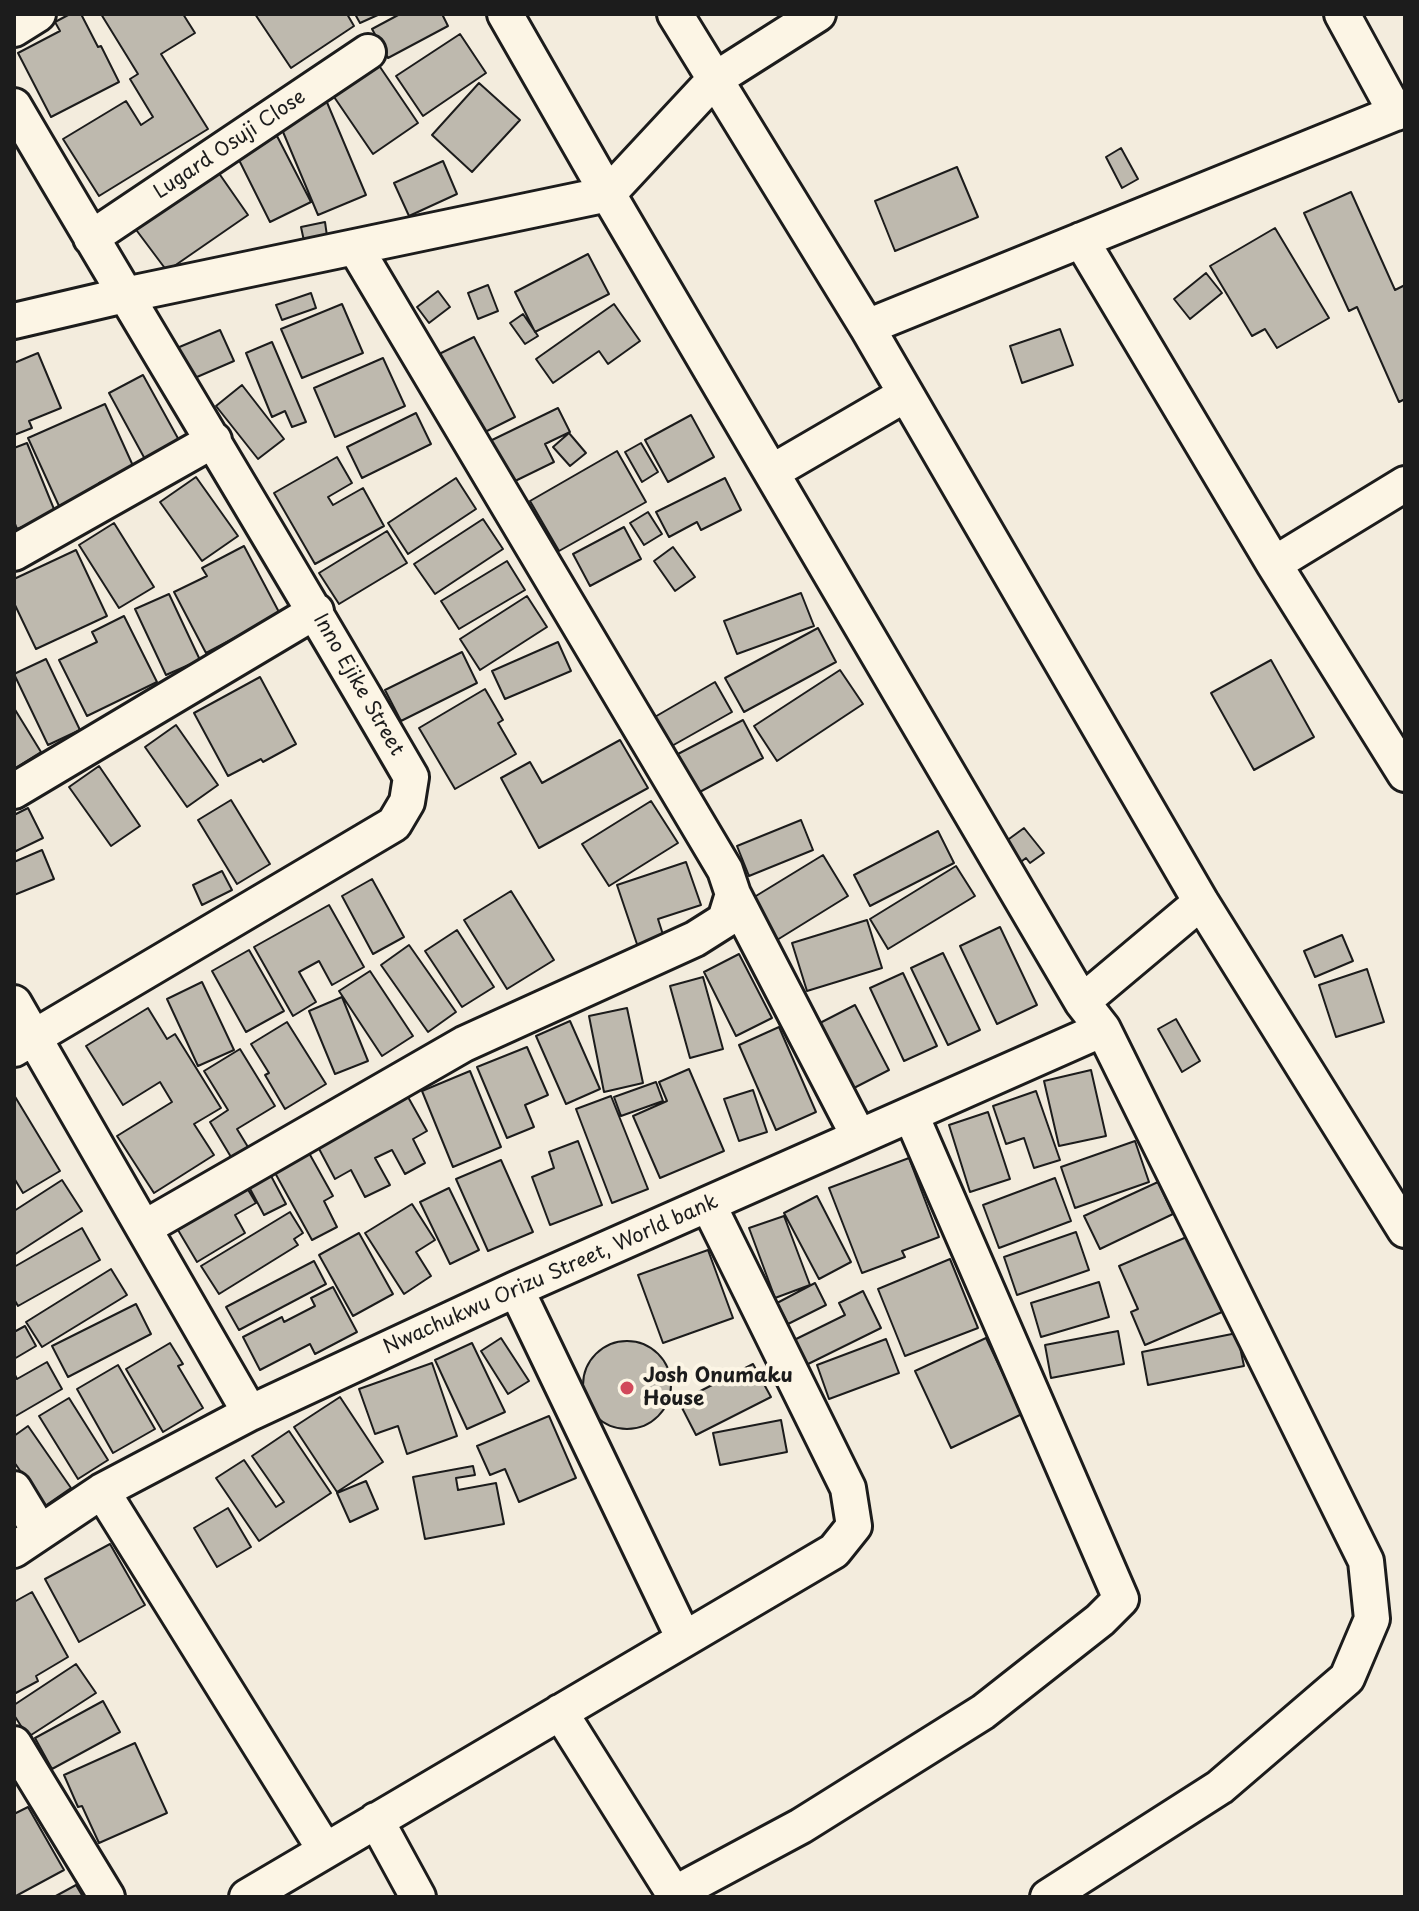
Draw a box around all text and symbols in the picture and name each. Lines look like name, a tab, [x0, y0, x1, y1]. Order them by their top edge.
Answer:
street label: Lugard Osuji Close	[150, 85, 310, 205]
street label: Inno Ejike Street	[308, 610, 408, 760]
street label: Nwachukwu Orizu Street, World bank	[380, 1190, 722, 1360]
place label: Josh Onumaku House	[643, 1364, 793, 1411]
marker: Josh Onumaku House	[618, 1379, 636, 1397]

